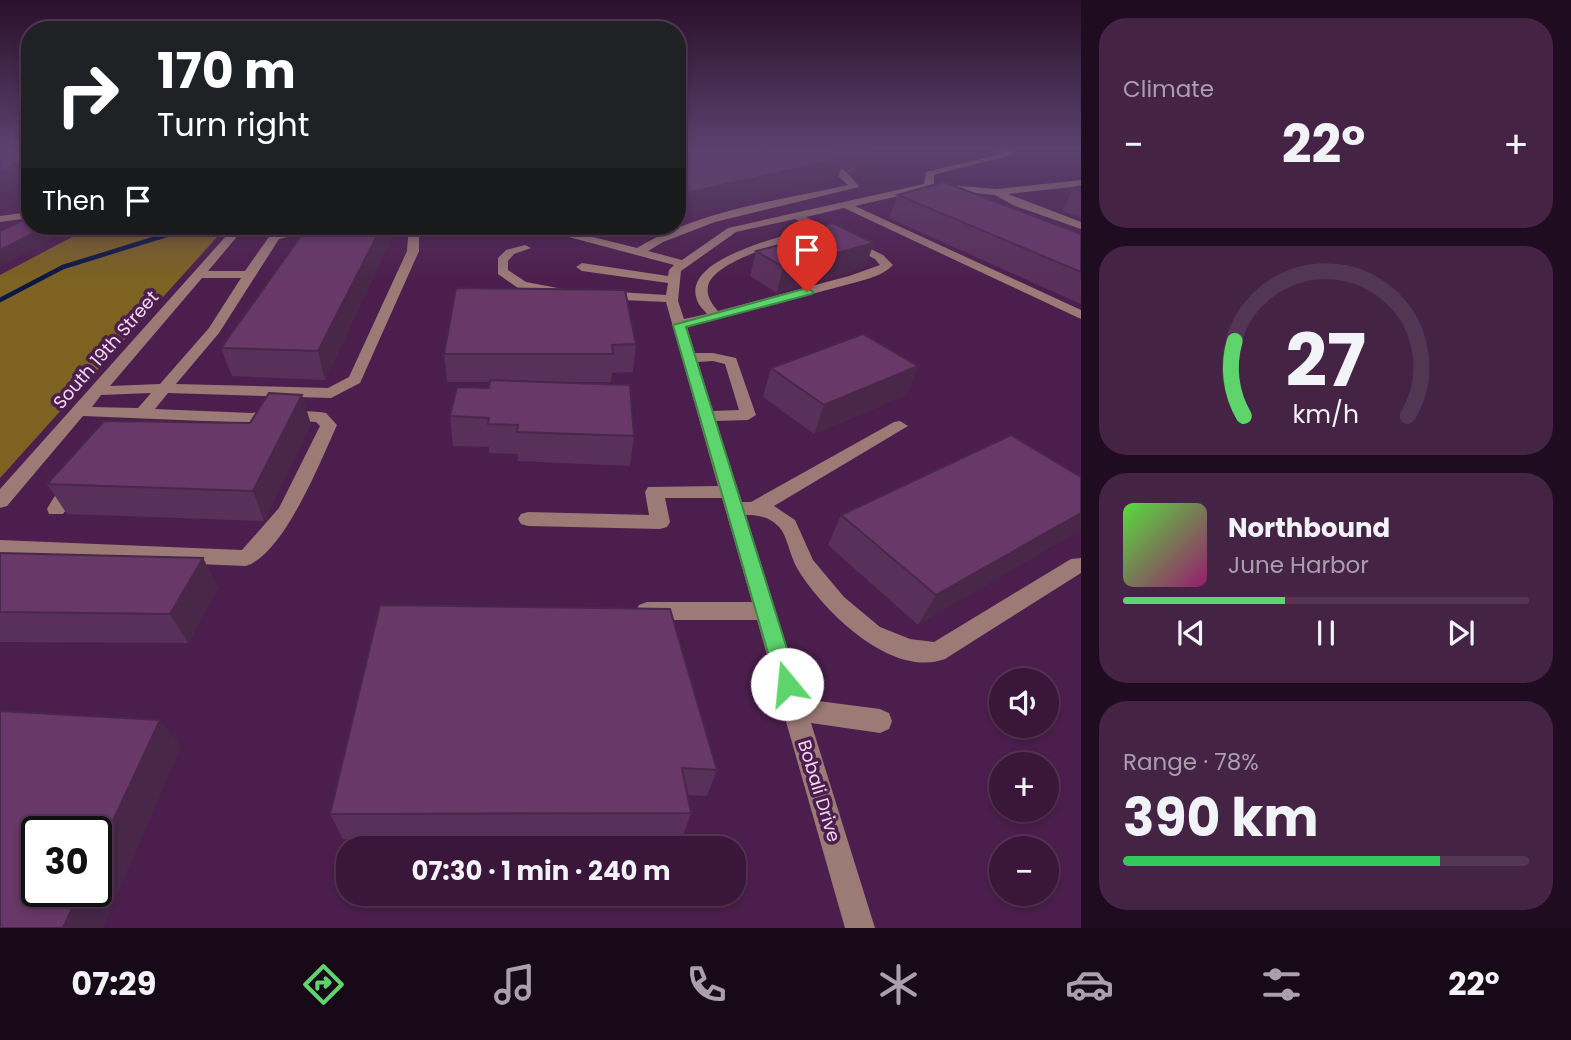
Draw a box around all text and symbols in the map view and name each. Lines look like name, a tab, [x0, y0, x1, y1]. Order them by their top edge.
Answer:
text: 170 m	[157, 37, 296, 105]
icon: right	[42, 49, 133, 140]
text: Climate	[1123, 73, 1214, 105]
text: Turn right	[157, 102, 309, 147]
text: 22°	[1282, 108, 1365, 181]
text: −	[1123, 118, 1144, 171]
text: +	[1503, 118, 1529, 171]
icon: arrive	[119, 182, 157, 220]
text: Then	[42, 183, 105, 219]
pin	[777, 220, 837, 292]
icon: arrive	[788, 231, 826, 269]
street label: South 19th Street	[47, 285, 164, 414]
text: 27	[1286, 311, 1366, 412]
text: km/h	[1293, 397, 1359, 432]
text: Northbound	[1228, 510, 1390, 546]
text: June Harbor	[1228, 549, 1369, 581]
icon: previous	[1172, 614, 1210, 652]
icon: pause	[1307, 614, 1345, 652]
icon: next	[1442, 614, 1480, 652]
position arrow	[750, 647, 824, 721]
map controls	[989, 668, 1059, 906]
button: sound	[989, 668, 1059, 738]
street label: Bobali Drive	[792, 737, 847, 845]
text: Range · 78%	[1123, 746, 1259, 778]
button: +	[989, 752, 1059, 822]
text: 390 km	[1123, 781, 1319, 854]
speed limit sign: 30	[21, 816, 112, 907]
button: −	[989, 836, 1059, 906]
text: 07:30 · 1 min · 240 m	[412, 853, 671, 889]
icon: directions	[299, 960, 348, 1009]
icon: music	[490, 960, 539, 1009]
icon: phone	[682, 960, 731, 1009]
icon: climate	[874, 960, 923, 1009]
icon: car	[1065, 960, 1114, 1009]
icon: filters	[1257, 960, 1306, 1009]
text: 07:29	[71, 961, 156, 1006]
text: 22°	[1448, 961, 1500, 1006]

